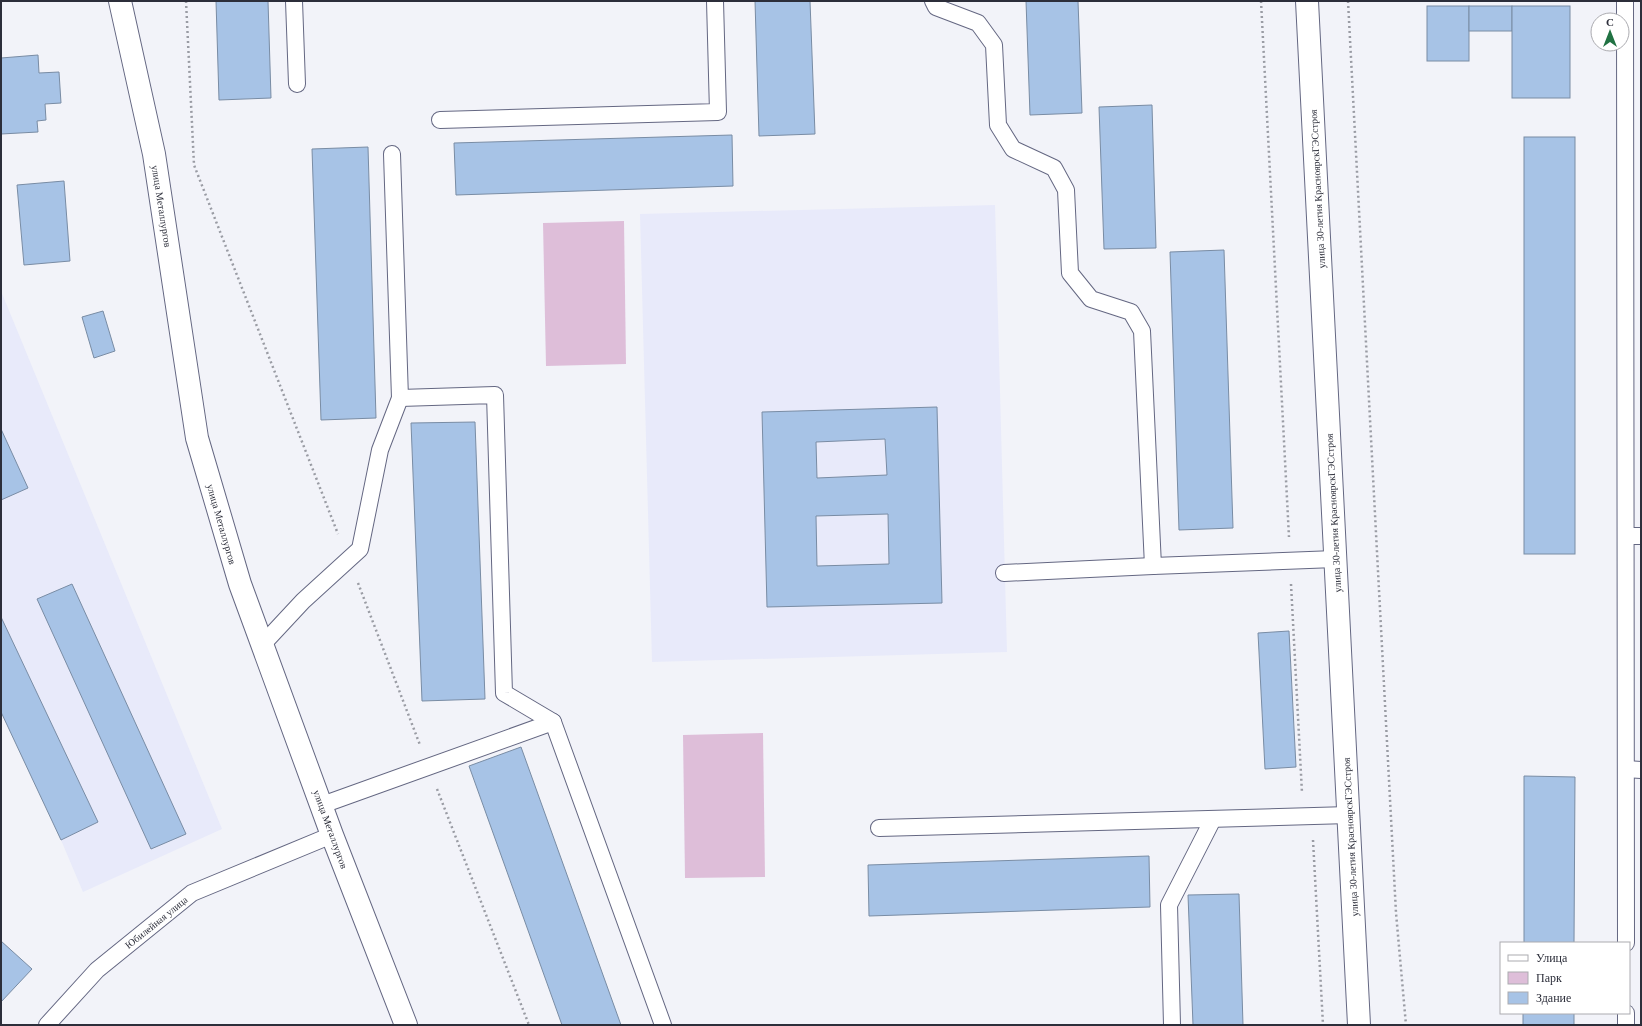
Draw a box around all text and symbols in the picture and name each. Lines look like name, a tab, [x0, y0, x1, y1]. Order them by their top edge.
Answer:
north arrow	[1590, 12, 1630, 52]
text: С	[1606, 16, 1614, 28]
street label: улица 30-летия КрасноярскГЭСстроя	[1308, 109, 1327, 269]
street label: улица Металлургов	[150, 164, 173, 248]
street label: улица 30-летия КрасноярскГЭСстроя	[1324, 433, 1343, 593]
street label: улица Металлургов	[205, 483, 238, 566]
street label: улица 30-летия КрасноярскГЭСстроя	[1341, 757, 1360, 917]
street label: улица Металлургов	[311, 788, 350, 870]
street label: Юбилейная улица	[123, 894, 190, 951]
legend	[1500, 942, 1630, 1014]
text: Улица	[1536, 951, 1568, 965]
text: Парк	[1536, 971, 1562, 985]
text: Здание	[1536, 991, 1571, 1005]

